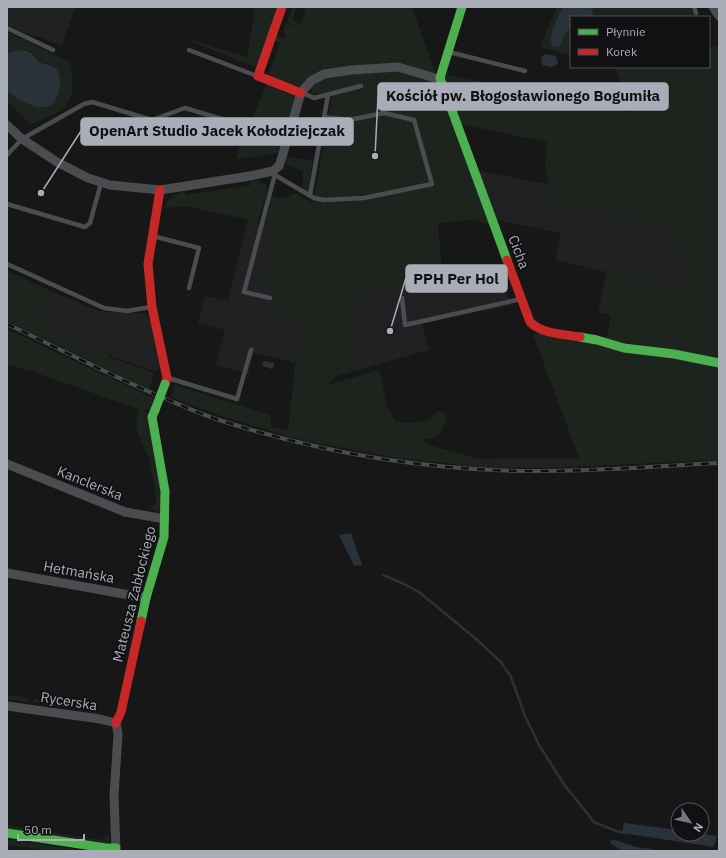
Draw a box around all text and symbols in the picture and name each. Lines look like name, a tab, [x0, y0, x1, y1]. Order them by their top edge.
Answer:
legend	[570, 16, 710, 68]
text: Płynnie	[606, 24, 646, 39]
text: Korek	[606, 44, 638, 59]
callout: Kościół pw. Błogosławionego Bogumiła	[378, 83, 668, 110]
text: Kościół pw. Błogosławionego Bogumiła	[386, 86, 660, 105]
callout: OpenArt Studio Jacek Kołodziejczak	[81, 118, 353, 145]
text: OpenArt Studio Jacek Kołodziejczak	[89, 121, 345, 140]
street label: Cicha	[504, 233, 534, 272]
callout: PPH Per Hol	[406, 265, 507, 292]
text: PPH Per Hol	[413, 269, 499, 288]
street label: Kanclerska	[54, 462, 126, 505]
street label: Mateusza Zabłockiego	[108, 524, 160, 664]
street label: Hetmańska	[42, 557, 116, 587]
street label: Rycerska	[39, 688, 99, 714]
north arrow	[670, 802, 710, 842]
scale bar	[18, 816, 84, 842]
text: N	[690, 820, 706, 835]
text: 50 m	[24, 822, 52, 837]

